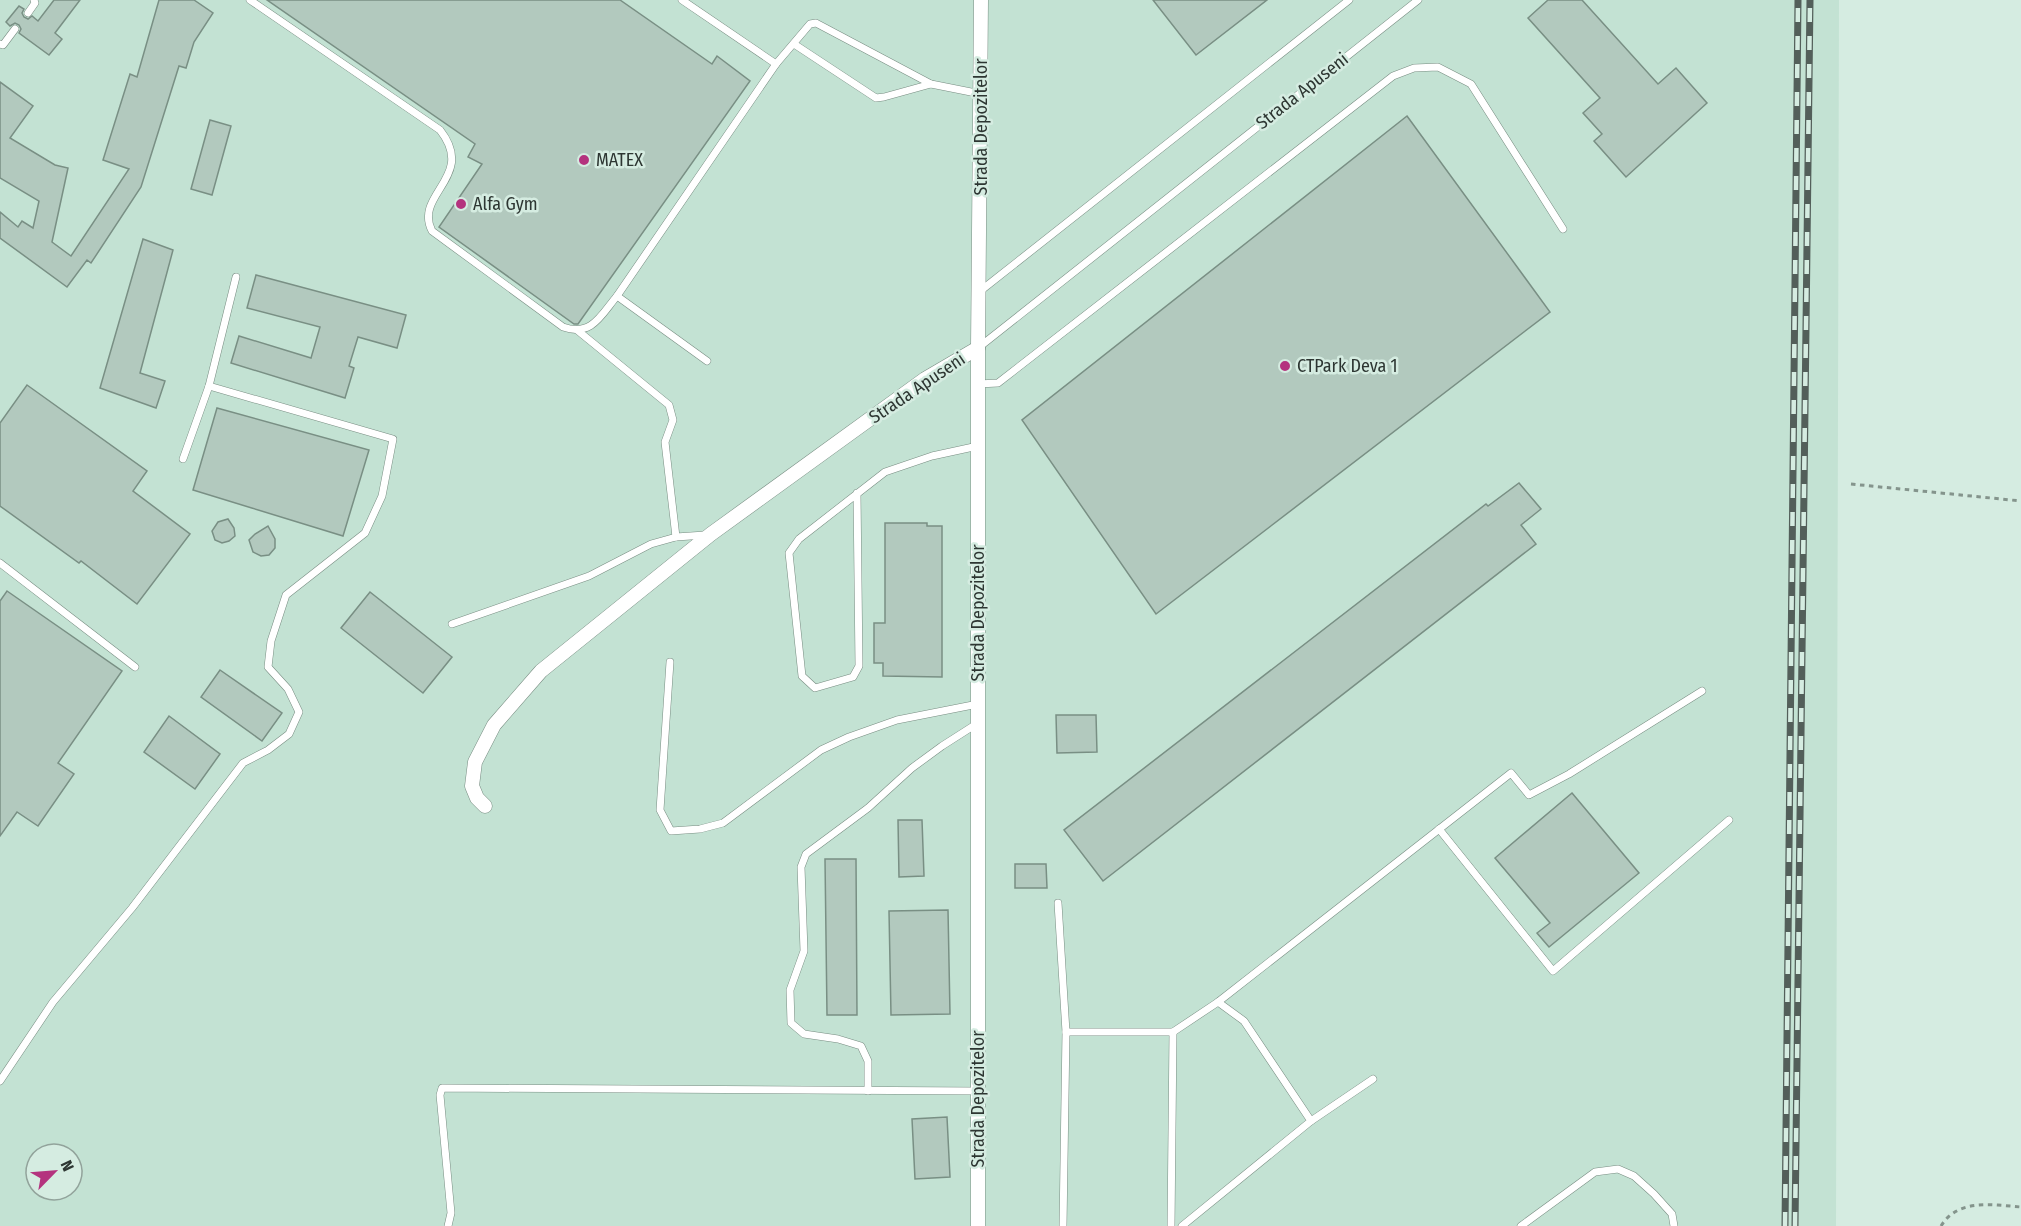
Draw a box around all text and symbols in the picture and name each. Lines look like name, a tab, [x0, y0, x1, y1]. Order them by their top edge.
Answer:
street label: Strada Apuseni	[1251, 48, 1353, 134]
street label: Strada Depozitelor	[970, 58, 992, 195]
place label: MATEX	[596, 149, 643, 171]
marker: MATEX	[577, 153, 591, 167]
place label: Alfa Gym	[473, 193, 538, 215]
marker: Alfa Gym	[454, 197, 468, 211]
street label: Strada Apuseni	[865, 348, 969, 428]
place label: CTPark Deva 1	[1297, 355, 1398, 377]
marker: CTPark Deva 1	[1278, 359, 1292, 373]
street label: Strada Depozitelor	[967, 544, 989, 681]
street label: Strada Depozitelor	[967, 1030, 989, 1167]
north arrow	[24, 1142, 84, 1202]
text: N	[57, 1158, 78, 1174]

